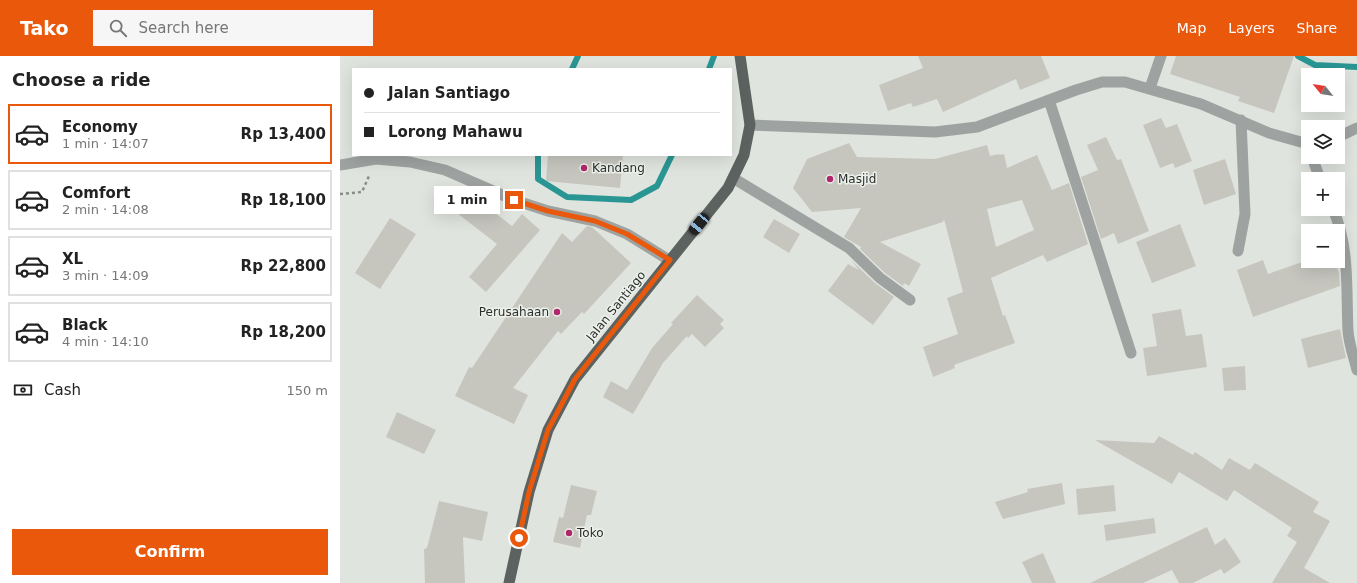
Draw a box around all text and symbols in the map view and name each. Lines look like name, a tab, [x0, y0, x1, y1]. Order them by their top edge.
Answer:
search box	[93, 10, 373, 46]
text: Tako	[20, 17, 69, 39]
icon: search	[107, 17, 129, 39]
text: Search here	[139, 19, 229, 37]
text: Map	[1177, 20, 1206, 36]
text: Layers	[1228, 20, 1275, 36]
text: Share	[1297, 20, 1337, 36]
north arrow	[1301, 68, 1345, 112]
map controls	[1301, 68, 1345, 268]
text: Choose a ride	[12, 69, 151, 90]
text: Jalan Santiago	[388, 84, 510, 102]
icon: car	[14, 116, 50, 152]
text: Economy	[62, 118, 138, 136]
button: layers	[1301, 120, 1345, 164]
text: Lorong Mahawu	[388, 123, 523, 141]
text: Rp 13,400	[241, 125, 326, 143]
text: 1 min · 14:07	[62, 136, 149, 151]
place label: Kandang	[592, 161, 645, 175]
marker: Kandang	[579, 163, 589, 173]
place label: Masjid	[838, 172, 876, 186]
button: +	[1301, 172, 1345, 216]
marker: Masjid	[825, 174, 835, 184]
icon: car	[14, 182, 50, 218]
text: Comfort	[62, 184, 130, 202]
callout: 1 min	[434, 186, 500, 214]
text: Rp 18,100	[241, 191, 326, 209]
route end	[505, 191, 523, 209]
text: 1 min	[447, 192, 487, 207]
text: 2 min · 14:08	[62, 202, 149, 217]
car	[687, 211, 711, 237]
button: −	[1301, 224, 1345, 268]
icon: car	[14, 248, 50, 284]
text: XL	[62, 250, 83, 268]
text: Rp 22,800	[241, 257, 326, 275]
text: 3 min · 14:09	[62, 268, 149, 283]
street label: Jalan Santiago	[583, 268, 648, 345]
place label: Perusahaan	[479, 305, 549, 319]
marker: Perusahaan	[552, 307, 562, 317]
icon: car	[14, 314, 50, 350]
text: Black	[62, 316, 108, 334]
text: Rp 18,200	[241, 323, 326, 341]
text: 4 min · 14:10	[62, 334, 149, 349]
icon: cash	[12, 379, 34, 401]
text: Cash	[44, 381, 81, 399]
text: 150 m	[286, 383, 328, 398]
place label: Toko	[576, 526, 604, 540]
marker: Toko	[564, 528, 574, 538]
button: Confirm	[12, 529, 328, 575]
route start	[510, 529, 528, 547]

